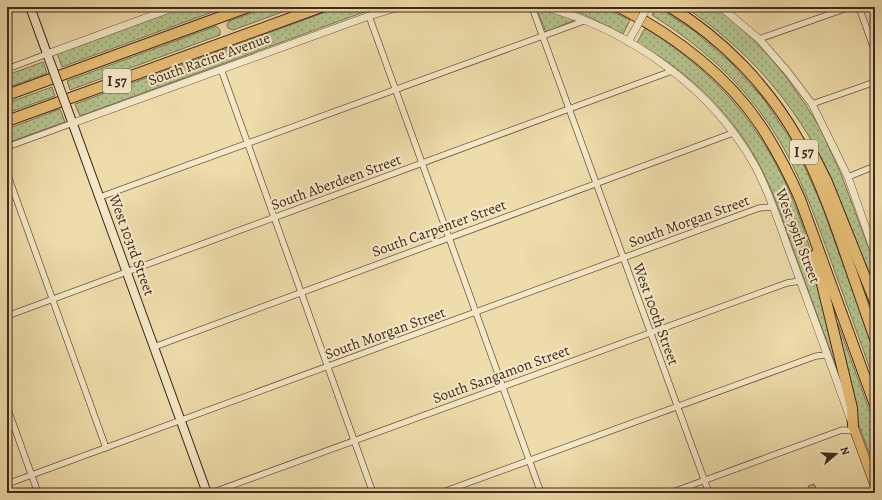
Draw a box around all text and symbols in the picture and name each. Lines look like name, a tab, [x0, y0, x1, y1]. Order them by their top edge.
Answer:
street label: South Racine Avenue	[145, 28, 273, 90]
road number: I 57	[103, 69, 131, 93]
road number: I 57	[790, 140, 818, 164]
street label: South Aberdeen Street	[268, 149, 404, 215]
street label: West 99th Street	[770, 185, 825, 286]
street label: South Morgan Street	[626, 190, 752, 252]
street label: West 103rd Street	[104, 191, 160, 298]
street label: South Carpenter Street	[369, 194, 509, 262]
street label: West 100th Street	[628, 259, 684, 368]
street label: South Morgan Street	[322, 302, 448, 364]
street label: South Sangamon Street	[430, 340, 572, 408]
north arrow	[816, 434, 856, 474]
text: N	[837, 445, 853, 457]

